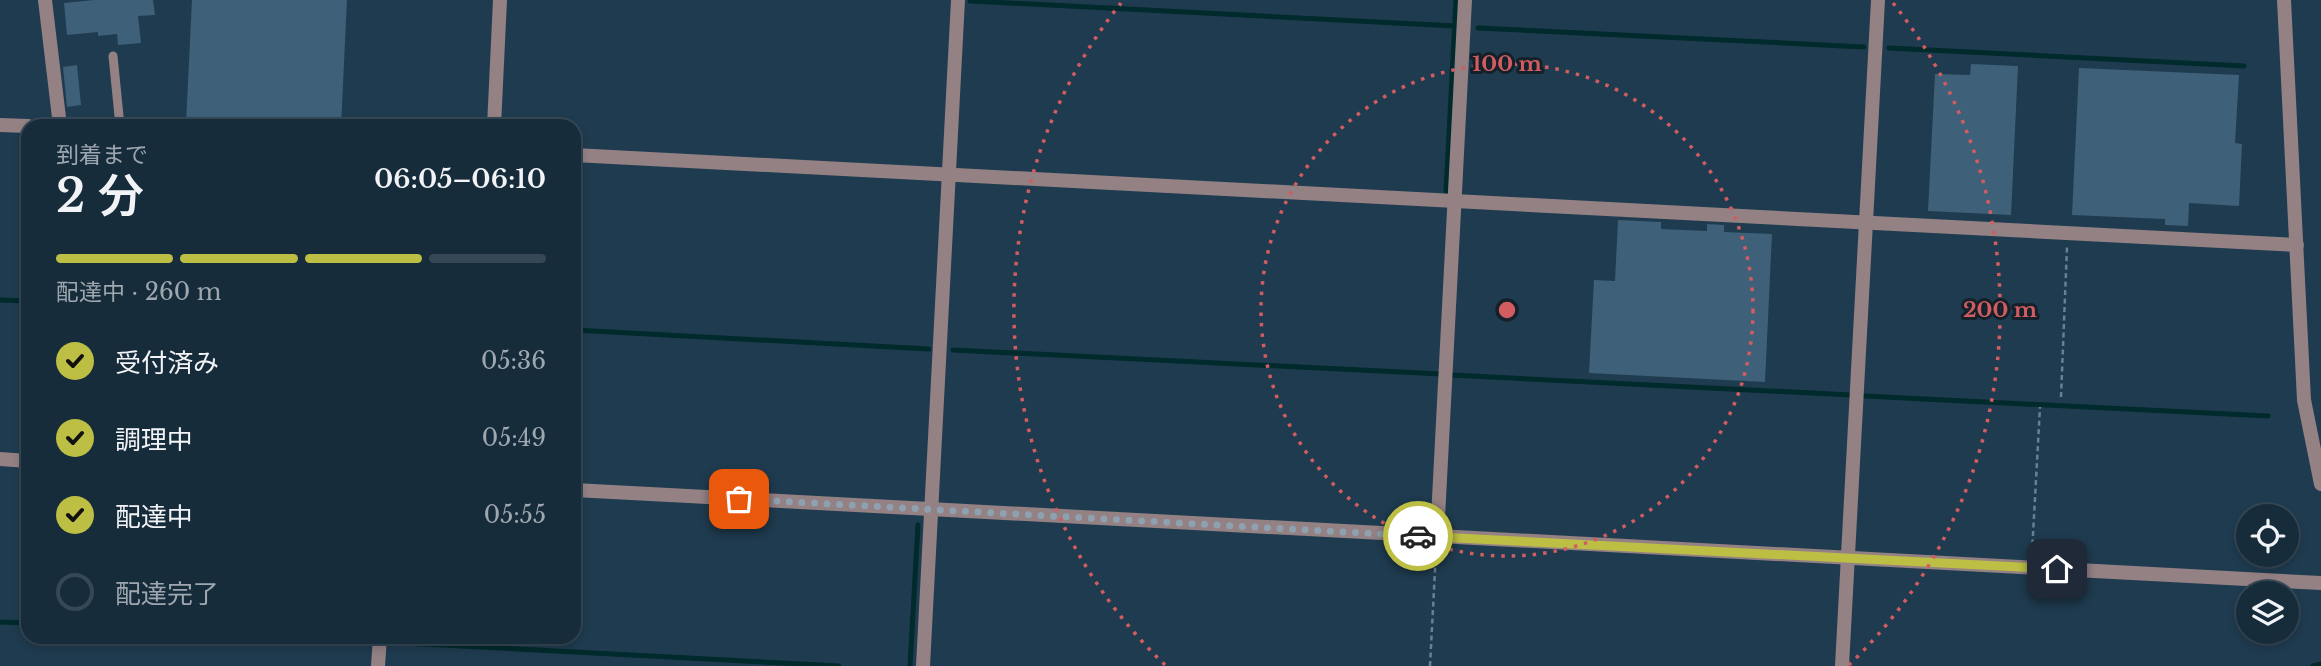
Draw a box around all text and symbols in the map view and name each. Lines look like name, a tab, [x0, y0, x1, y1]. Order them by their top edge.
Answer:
text: 100 m	[1472, 51, 1542, 77]
text: 到着まで	[56, 141, 148, 169]
text: 06:05–06:10	[374, 163, 546, 195]
text: 2 分	[56, 167, 144, 224]
text: 配達中 · 260 m	[56, 278, 221, 306]
text: 200 m	[1963, 297, 2037, 323]
centre of rings	[1495, 298, 1519, 322]
icon: check	[56, 342, 94, 380]
text: 受付済み	[115, 347, 219, 379]
text: 05:36	[481, 347, 546, 375]
icon: check	[56, 419, 94, 457]
text: 調理中	[115, 424, 193, 456]
text: 05:49	[482, 424, 546, 452]
pin	[709, 469, 769, 529]
icon: bag	[720, 480, 758, 518]
icon: check	[56, 496, 94, 534]
text: 配達中	[115, 501, 193, 533]
text: 05:55	[484, 501, 546, 529]
courier	[1383, 501, 1453, 571]
map controls	[2236, 504, 2299, 644]
button: locate	[2236, 504, 2299, 567]
icon: car	[1399, 517, 1437, 555]
pin	[2027, 539, 2087, 599]
icon: home	[2038, 550, 2076, 588]
text: 配達完了	[115, 578, 219, 610]
button: layers	[2236, 581, 2299, 644]

